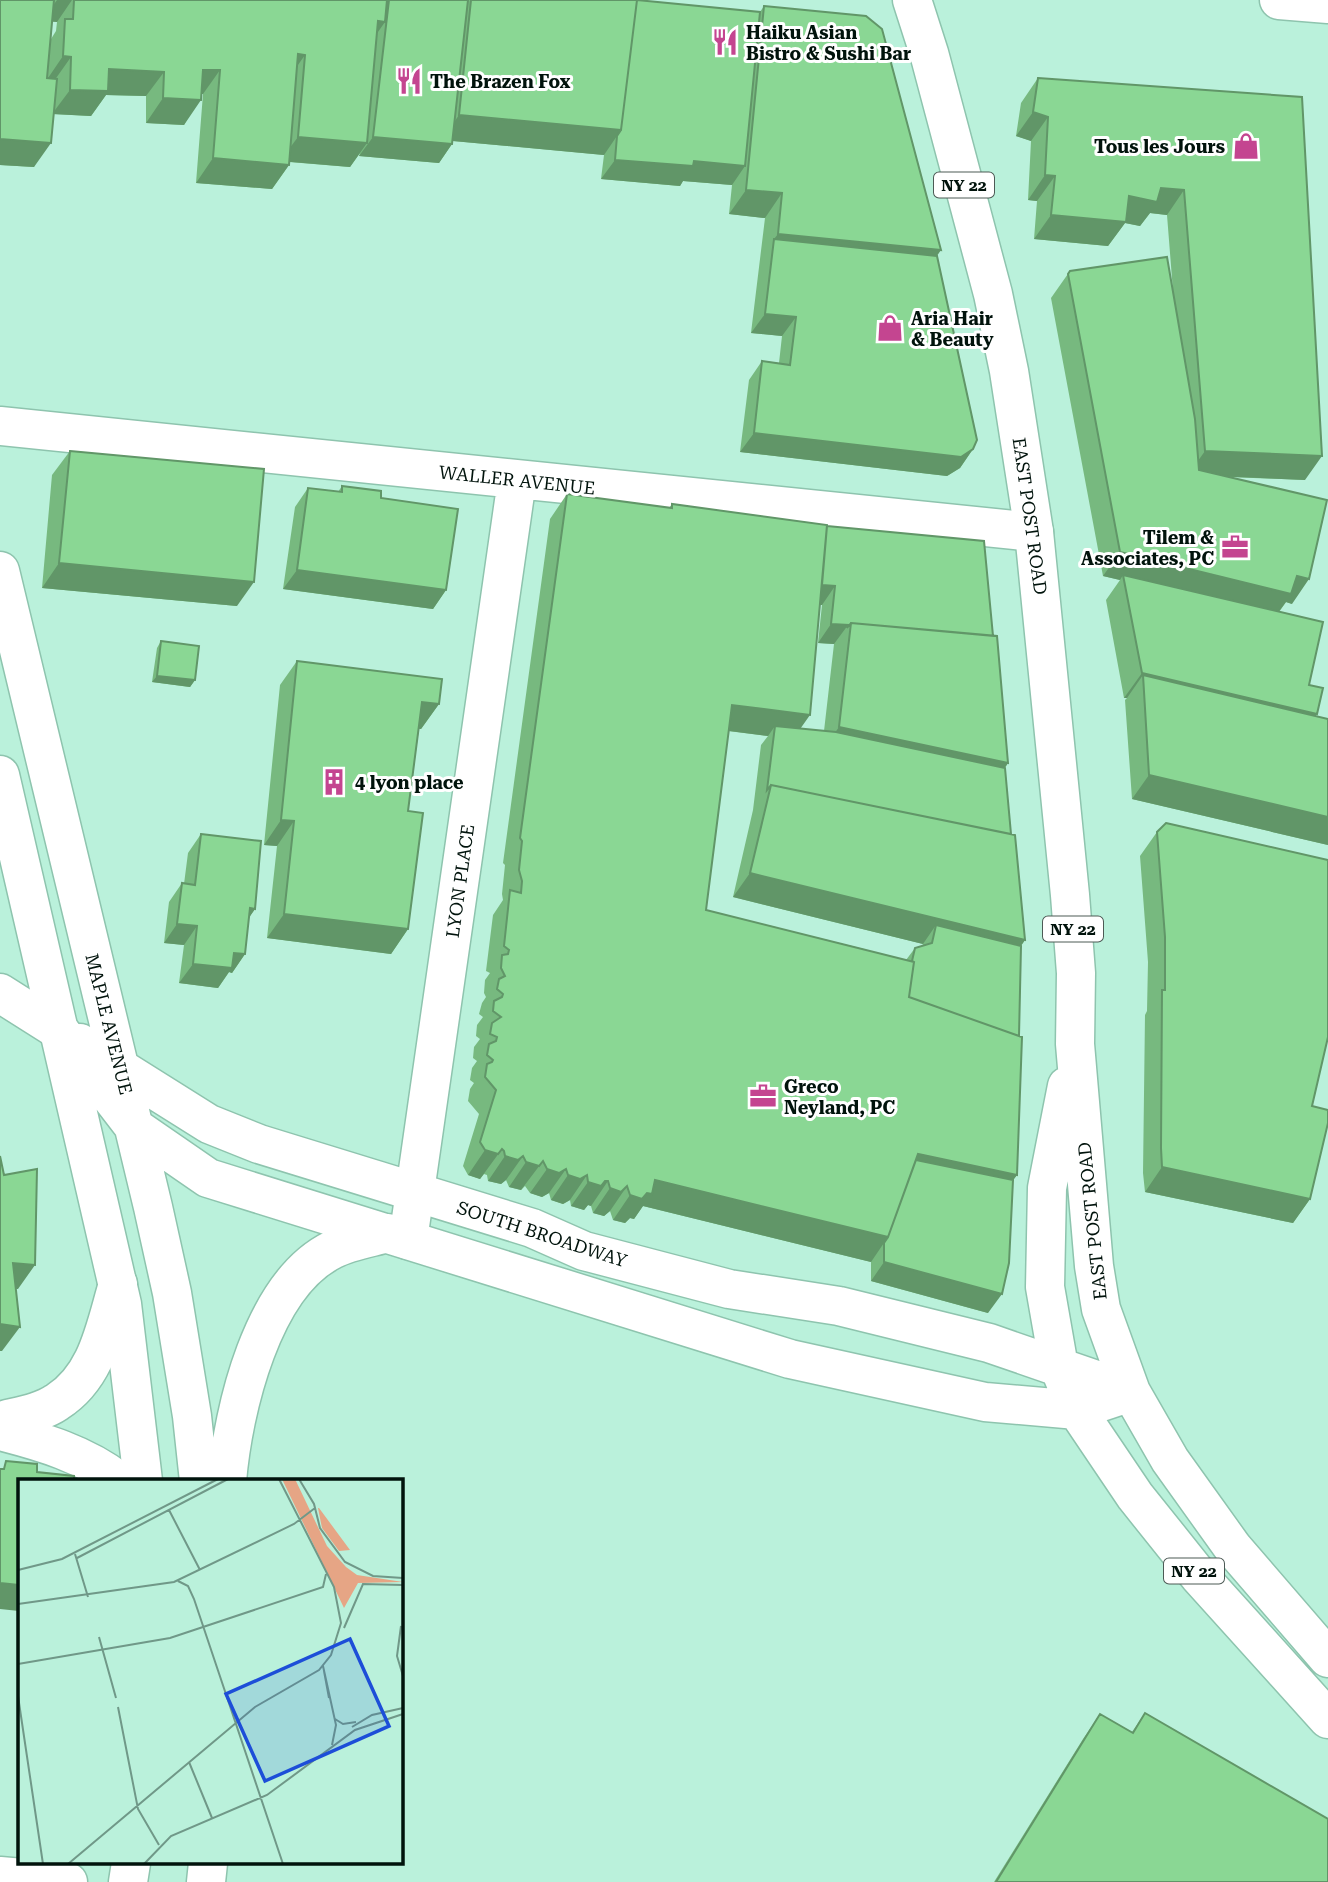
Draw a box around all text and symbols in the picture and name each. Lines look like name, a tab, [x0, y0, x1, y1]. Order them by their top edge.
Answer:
place label: Haiku Asian Bistro & Sushi Bar	[746, 22, 911, 64]
restaurant icon: Haiku Asian Bistro & Sushi Bar	[710, 27, 740, 57]
restaurant icon: The Brazen Fox	[394, 66, 424, 96]
place label: The Brazen Fox	[430, 71, 571, 92]
shop icon: Tous les Jours	[1231, 131, 1261, 161]
place label: Tous les Jours	[1094, 136, 1225, 157]
road number: NY 22	[934, 172, 994, 197]
place label: Aria Hair & Beauty	[911, 308, 994, 350]
shop icon: Aria Hair & Beauty	[875, 313, 905, 343]
street label: EAST POST ROAD	[1009, 436, 1051, 596]
street label: WALLER AVENUE	[438, 461, 596, 499]
place label: Tilem & Associates, PC	[1081, 527, 1214, 569]
office icon: Tilem & Associates, PC	[1220, 532, 1250, 562]
building icon: 4 lyon place	[319, 767, 349, 797]
place label: 4 lyon place	[355, 772, 464, 793]
street label: LYON PLACE	[442, 823, 478, 939]
road number: NY 22	[1043, 917, 1103, 942]
street label: MAPLE AVENUE	[81, 951, 137, 1097]
place label: Greco Neyland, PC	[784, 1076, 895, 1118]
office icon: Greco Neyland, PC	[748, 1081, 778, 1111]
street label: EAST POST ROAD	[1073, 1141, 1111, 1301]
street label: SOUTH BROADWAY	[454, 1197, 630, 1272]
inset map	[18, 1479, 402, 1864]
road number: NY 22	[1164, 1558, 1224, 1583]

